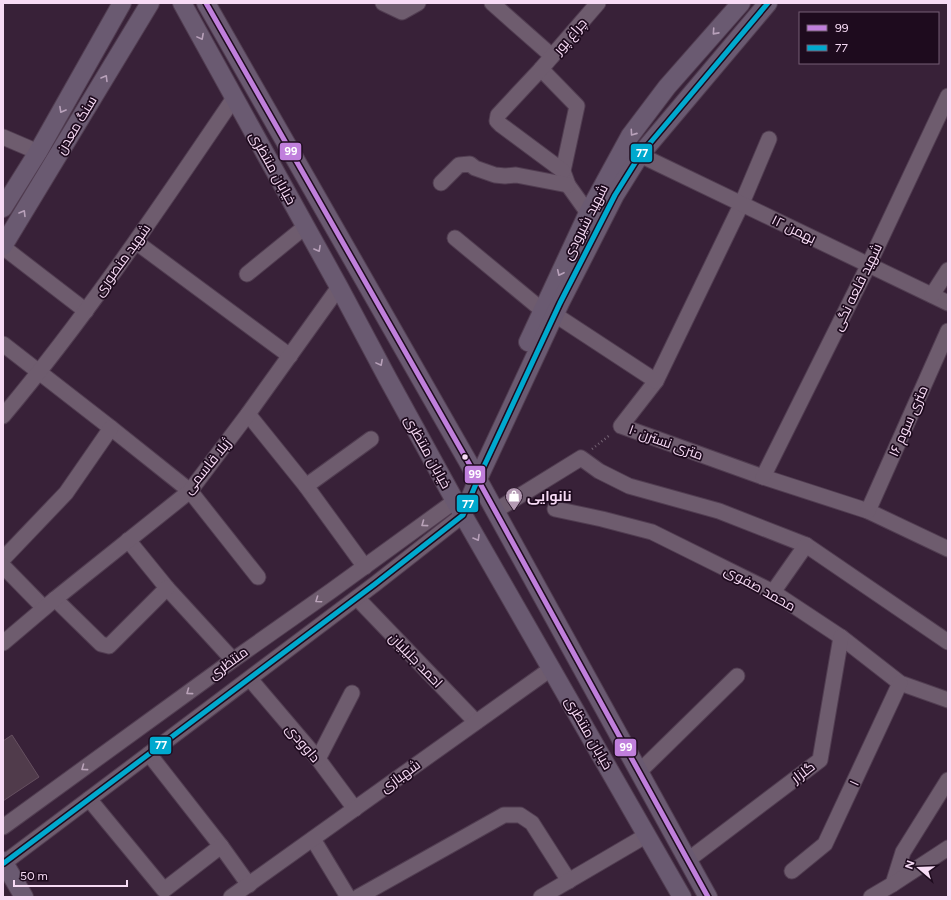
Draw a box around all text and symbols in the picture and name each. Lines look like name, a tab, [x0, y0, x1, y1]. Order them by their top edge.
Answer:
legend	[799, 12, 939, 64]
street label: چراغ پور	[549, 15, 591, 59]
text: 99	[835, 21, 849, 35]
one-way arrow	[713, 27, 720, 35]
one-way arrow	[196, 33, 203, 40]
text: 77	[835, 41, 848, 55]
one-way arrow	[100, 75, 107, 82]
street label: سنگ معدن	[52, 93, 101, 158]
one-way arrow	[59, 106, 66, 113]
one-way arrow	[631, 128, 638, 135]
street label: خیابان منتظری	[245, 129, 300, 208]
line badge: 99	[279, 142, 302, 161]
line badge: 77	[630, 143, 653, 163]
text: 99	[285, 145, 297, 158]
text: 77	[636, 147, 648, 160]
street label: شهید شیرودی	[559, 182, 612, 263]
one-way arrow	[19, 210, 26, 217]
street label: ۱۲ بهمن	[769, 211, 819, 247]
street label: شهید منصوری	[90, 221, 154, 300]
street label: شهید قلعه نگی	[829, 241, 886, 334]
one-way arrow	[314, 245, 321, 252]
one-way arrow	[557, 268, 565, 276]
one-way arrow	[375, 359, 382, 367]
street label: ۱۶ متری سوم	[885, 383, 933, 460]
street label: خیابان منتظری	[400, 413, 455, 492]
street label: ۱۰ متری نسترن	[626, 421, 705, 464]
street label: ژیلا قاسمی	[180, 435, 235, 497]
unlabelled marker	[460, 452, 470, 462]
line badge: 99	[464, 465, 486, 484]
text: 99	[469, 468, 481, 481]
shop icon: نانوایی	[504, 486, 524, 511]
place label: نانوایی	[527, 488, 572, 505]
line badge: 77	[456, 494, 479, 513]
text: 77	[462, 498, 474, 511]
one-way arrow	[421, 519, 428, 526]
one-way arrow	[472, 534, 479, 541]
street label: محمد صفوی	[721, 562, 798, 615]
one-way arrow	[315, 595, 322, 603]
street label: احمد جلیلیان	[385, 629, 446, 691]
street label: منتظری	[205, 643, 251, 683]
one-way arrow	[187, 687, 194, 694]
street label: خیابان منتظری	[561, 694, 616, 773]
street label: داوودی	[282, 721, 324, 766]
line badge: 77	[149, 736, 172, 755]
line badge: 99	[614, 738, 637, 757]
text: 77	[155, 739, 167, 752]
text: 99	[620, 741, 632, 754]
street label: شهبازی	[377, 756, 424, 797]
street label: گلزار	[787, 758, 819, 787]
one-way arrow	[82, 763, 89, 770]
street label: ۱	[846, 778, 863, 789]
north arrow	[899, 848, 939, 888]
text: N	[902, 859, 918, 871]
scale bar	[14, 862, 127, 888]
text: 50 m	[20, 869, 48, 883]

